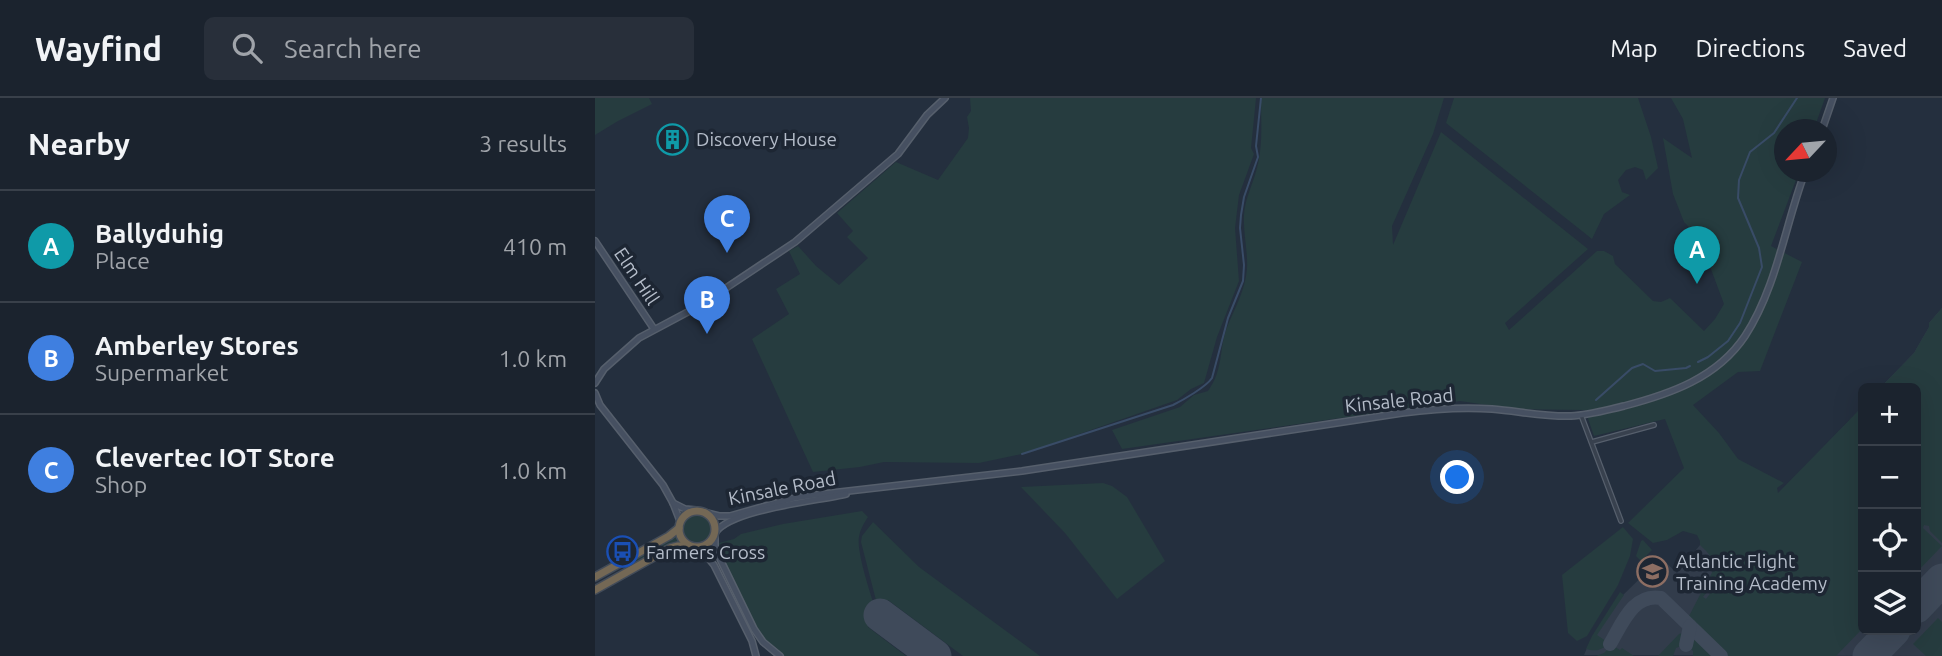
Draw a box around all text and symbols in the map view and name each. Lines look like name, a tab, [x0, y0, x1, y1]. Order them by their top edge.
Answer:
search box	[204, 17, 694, 80]
icon: search	[228, 29, 266, 67]
text: Wayfind	[35, 30, 162, 67]
text: Search here	[284, 34, 422, 63]
text: Map	[1610, 35, 1657, 62]
text: Directions	[1695, 35, 1805, 62]
text: Saved	[1843, 35, 1907, 62]
north arrow	[1774, 119, 1837, 182]
building icon: Discovery House	[656, 122, 690, 156]
text: Nearby	[28, 127, 130, 161]
place label: Discovery House	[696, 128, 837, 150]
text: 3 results	[479, 131, 567, 156]
pin: C	[704, 195, 750, 253]
text: Ballyduhig	[95, 219, 224, 248]
pin: A	[1674, 226, 1720, 284]
text: A	[43, 234, 59, 259]
text: 410 m	[503, 234, 567, 259]
street label: Elm Hill	[610, 243, 664, 309]
text: Place	[95, 248, 150, 273]
pin: B	[684, 276, 730, 334]
text: Amberley Stores	[95, 331, 299, 360]
text: B	[43, 346, 59, 371]
text: 1.0 km	[499, 346, 567, 371]
text: Supermarket	[95, 360, 228, 385]
street label: Kinsale Road	[1344, 383, 1454, 417]
map controls	[1858, 383, 1921, 635]
button: +	[1858, 383, 1921, 446]
text: Clevertec IOT Store	[95, 443, 335, 472]
button: −	[1858, 446, 1921, 509]
text: C	[44, 458, 58, 483]
text: 1.0 km	[499, 458, 567, 483]
your location	[1440, 460, 1474, 494]
street label: Kinsale Road	[726, 467, 838, 509]
text: Shop	[95, 472, 147, 497]
button: locate	[1858, 509, 1921, 572]
bus stop icon: Farmers Cross	[606, 535, 640, 569]
place label: Farmers Cross	[646, 541, 765, 563]
place label: Atlantic Flight Training Academy	[1676, 550, 1827, 594]
school or university icon: Atlantic Flight Training Academy	[1636, 555, 1670, 589]
button: layers	[1858, 572, 1921, 635]

